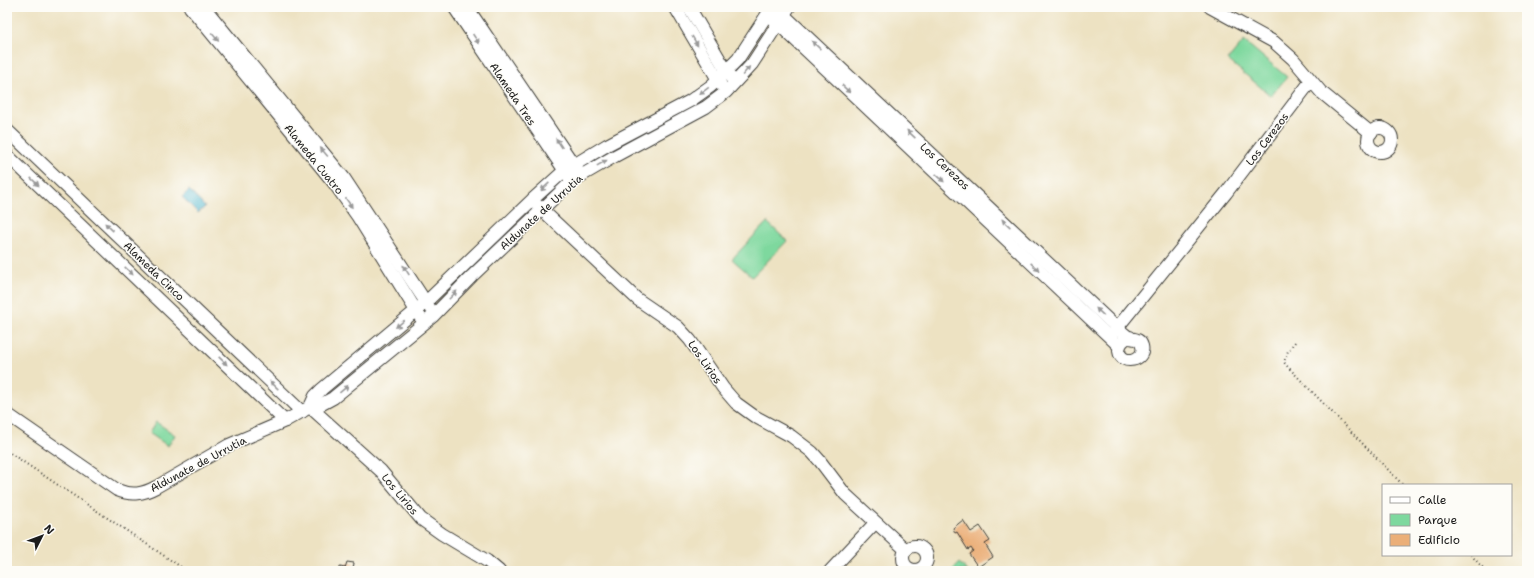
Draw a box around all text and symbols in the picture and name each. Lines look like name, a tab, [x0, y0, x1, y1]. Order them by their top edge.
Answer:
one-way arrow	[210, 32, 219, 42]
one-way arrow	[472, 34, 480, 45]
one-way arrow	[691, 35, 698, 47]
one-way arrow	[811, 40, 821, 50]
street label: Alameda Tres	[486, 60, 539, 129]
one-way arrow	[742, 66, 751, 77]
one-way arrow	[841, 84, 851, 93]
one-way arrow	[698, 87, 709, 95]
street label: Los Cerezos	[1242, 110, 1292, 169]
street label: Alameda Cuatro	[281, 121, 347, 198]
one-way arrow	[906, 129, 916, 139]
one-way arrow	[555, 138, 563, 148]
street label: Los Cerezos	[917, 139, 973, 193]
one-way arrow	[319, 147, 328, 158]
one-way arrow	[596, 160, 608, 167]
street label: Aldunate de Urrutia	[497, 171, 586, 254]
one-way arrow	[935, 173, 946, 182]
one-way arrow	[30, 177, 40, 186]
one-way arrow	[540, 183, 550, 192]
one-way arrow	[345, 198, 353, 209]
one-way arrow	[1001, 218, 1011, 228]
one-way arrow	[104, 222, 114, 232]
street label: Alameda Cinco	[120, 238, 188, 305]
one-way arrow	[1030, 262, 1040, 271]
one-way arrow	[402, 265, 410, 276]
one-way arrow	[124, 267, 134, 276]
one-way arrow	[448, 290, 458, 300]
one-way arrow	[1096, 308, 1105, 317]
one-way arrow	[394, 320, 405, 329]
street label: Los Lirios	[684, 338, 725, 387]
one-way arrow	[218, 357, 228, 366]
one-way arrow	[269, 380, 279, 390]
one-way arrow	[339, 385, 349, 393]
street label: Aldunate de Urrutia	[148, 433, 249, 496]
street label: Los Lirios	[378, 470, 421, 518]
legend	[1382, 484, 1512, 556]
text: Calle	[1418, 492, 1447, 508]
text: Parque	[1418, 512, 1457, 528]
north arrow	[22, 516, 62, 556]
text: N	[41, 521, 58, 538]
text: Edificio	[1418, 532, 1460, 548]

